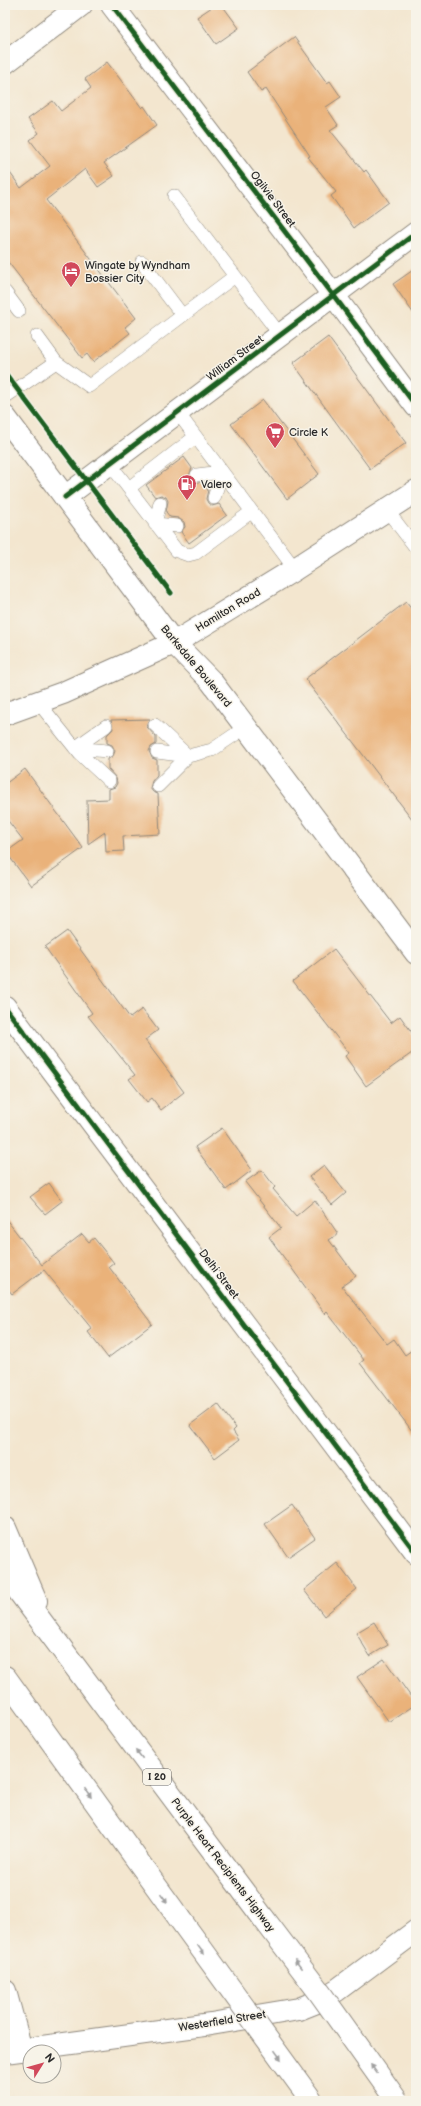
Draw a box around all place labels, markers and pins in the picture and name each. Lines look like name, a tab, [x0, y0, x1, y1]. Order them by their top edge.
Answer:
place label: Wingate by Wyndham Bossier City	[85, 259, 190, 285]
hotel icon: Wingate by Wyndham Bossier City	[60, 260, 82, 288]
supermarket icon: Circle K	[264, 421, 286, 449]
place label: Circle K	[289, 426, 329, 439]
fuel station icon: Valero	[176, 473, 198, 501]
place label: Valero	[201, 478, 232, 491]

